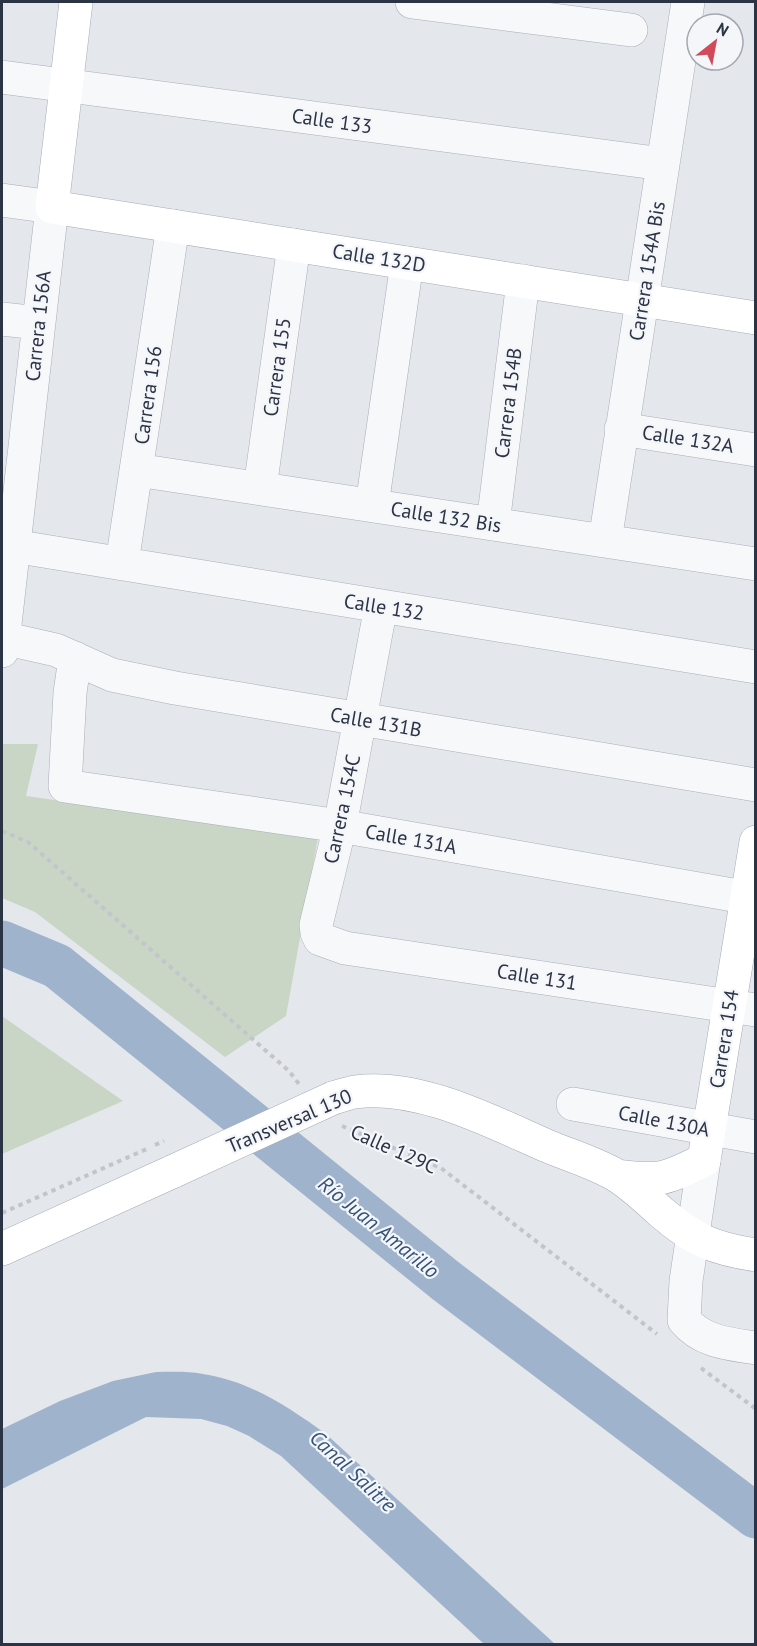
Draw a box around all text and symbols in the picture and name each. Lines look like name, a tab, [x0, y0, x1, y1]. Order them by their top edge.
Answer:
north arrow	[685, 12, 745, 72]
text: N	[713, 18, 732, 40]
street label: Calle 133	[290, 102, 374, 140]
street label: Carrera 154A Bis	[623, 199, 671, 343]
street label: Calle 132D	[331, 238, 427, 278]
street label: Carrera 156A	[19, 269, 57, 383]
street label: Carrera 155	[257, 316, 297, 418]
street label: Carrera 156	[128, 344, 168, 446]
street label: Carrera 154B	[488, 346, 528, 460]
street label: Calle 132A	[640, 419, 736, 459]
street label: Calle 132 Bis	[389, 495, 503, 539]
street label: Calle 132	[342, 588, 426, 626]
street label: Calle 131B	[328, 701, 424, 743]
street label: Carrera 154C	[318, 752, 366, 866]
street label: Calle 131A	[363, 818, 459, 860]
street label: Calle 131	[495, 958, 579, 996]
street label: Carrera 154	[703, 988, 745, 1090]
street label: Transversal 130	[222, 1083, 356, 1159]
street label: Calle 130A	[616, 1099, 712, 1143]
street label: Calle 129C	[347, 1118, 441, 1180]
water label: Río Juan Amarillo	[313, 1170, 445, 1284]
water label: Canal Salitre	[304, 1424, 402, 1518]

